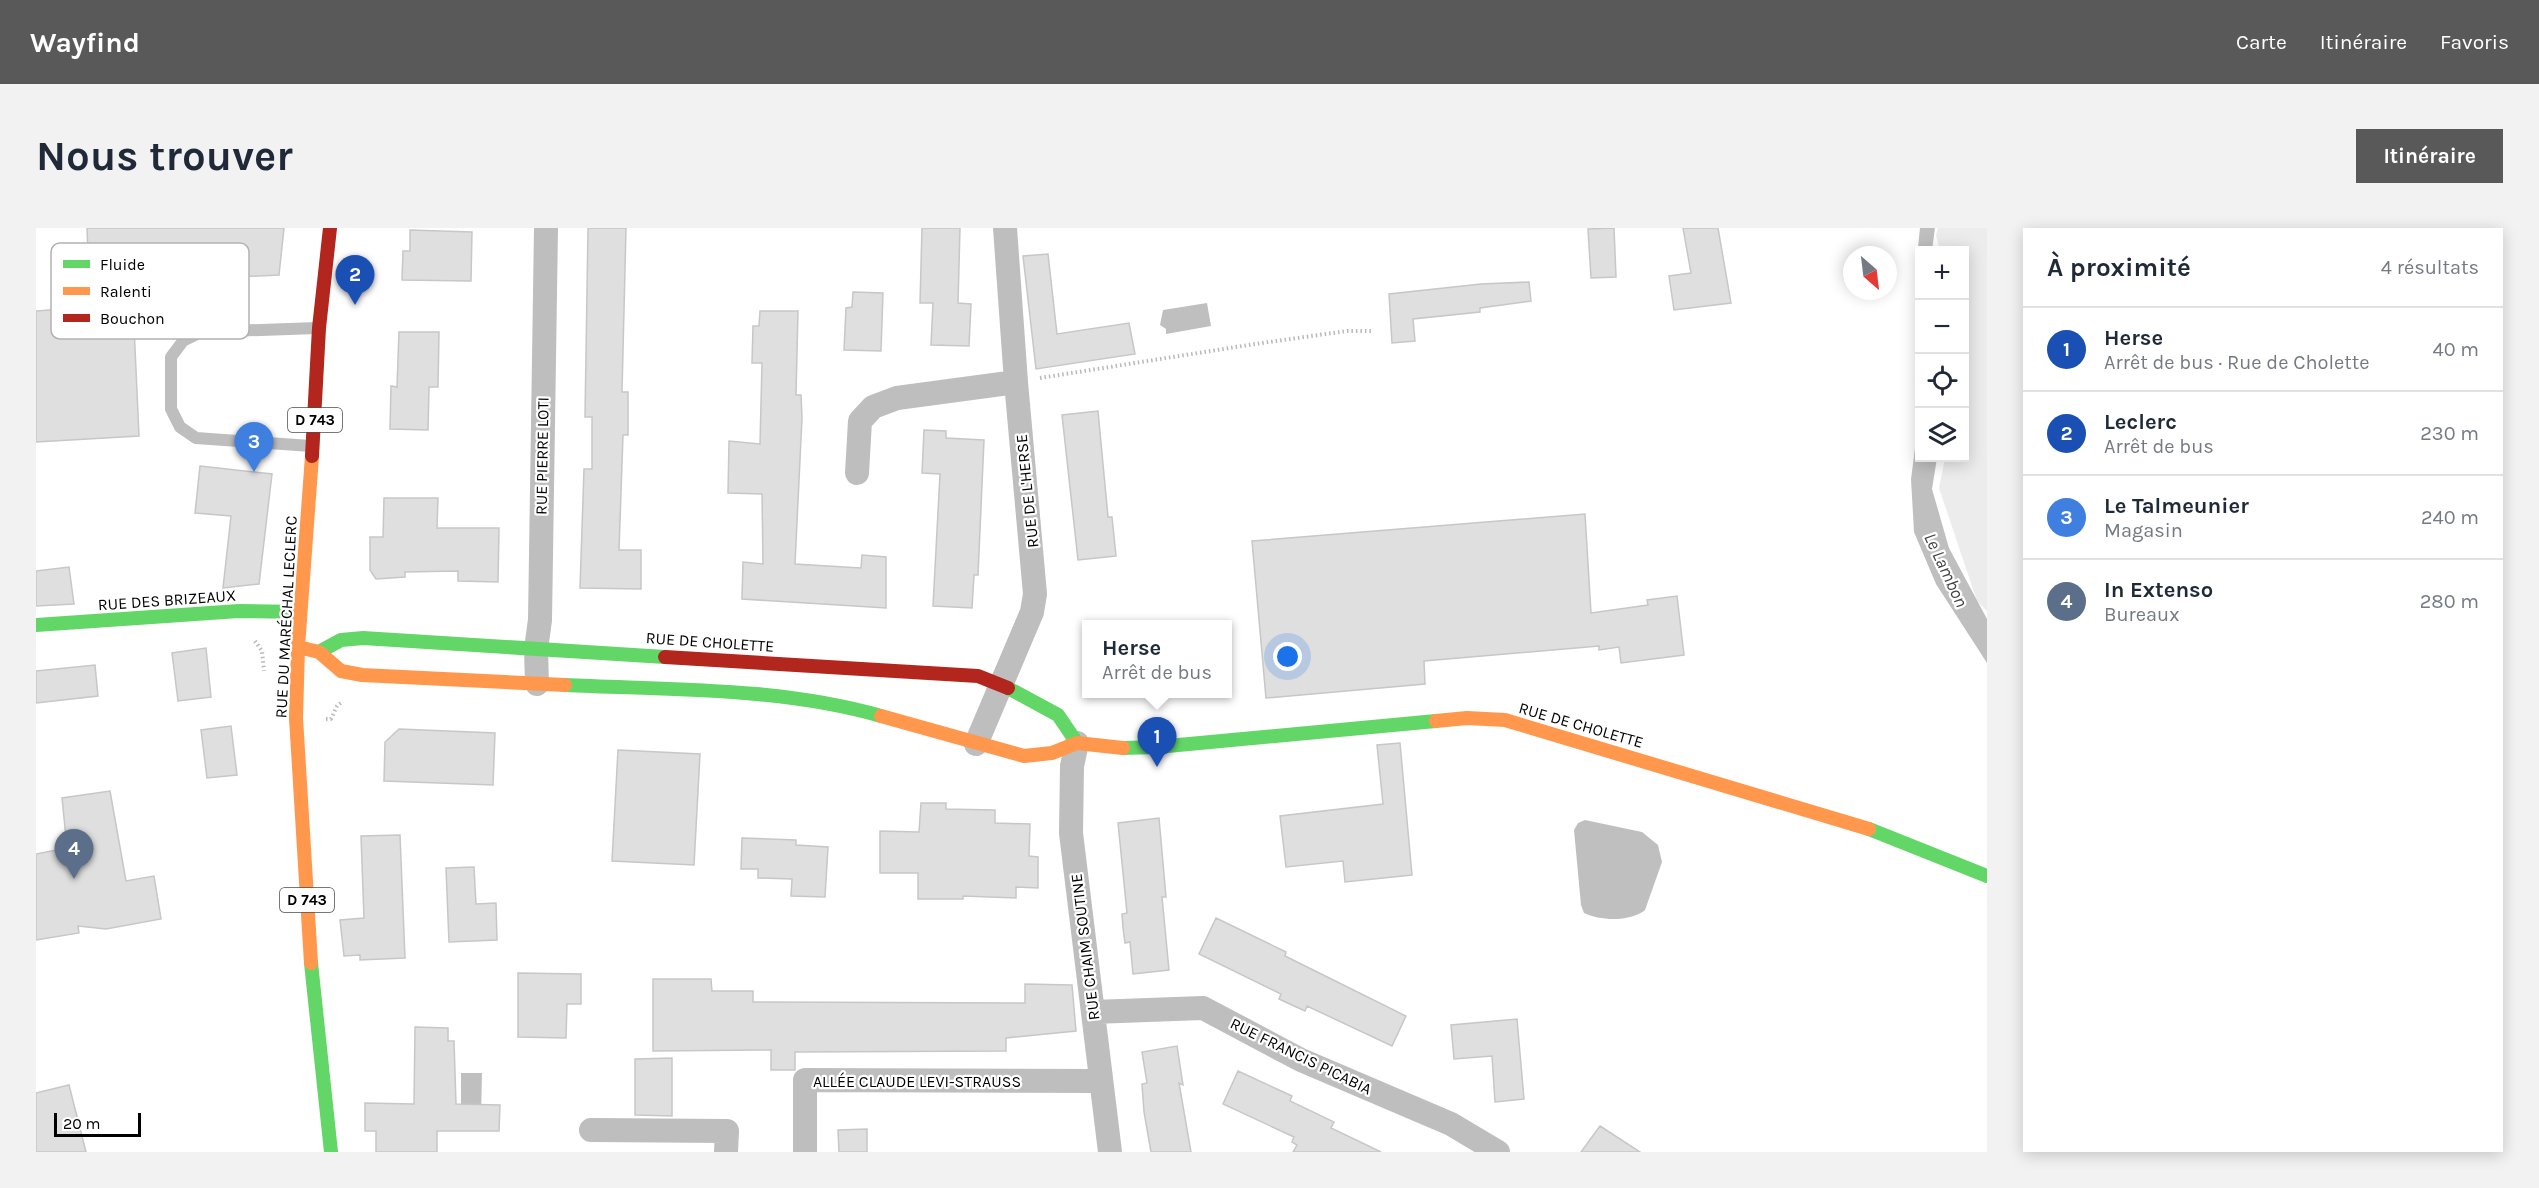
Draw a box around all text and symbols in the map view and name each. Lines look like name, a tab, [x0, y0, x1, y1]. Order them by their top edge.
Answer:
text: Wayfind	[30, 26, 140, 59]
text: Carte	[2236, 30, 2287, 54]
text: Itinéraire	[2320, 30, 2407, 54]
text: Favoris	[2440, 30, 2509, 54]
button: Itinéraire	[2356, 129, 2503, 183]
text: Nous trouver	[36, 131, 293, 181]
legend	[51, 243, 249, 339]
north arrow	[1843, 246, 1897, 300]
map controls	[1915, 246, 1969, 462]
button: +	[1915, 246, 1969, 300]
text: À proximité	[2047, 252, 2191, 283]
text: Fluide	[100, 255, 145, 274]
pin: 2	[336, 256, 374, 305]
text: 4 résultats	[2381, 256, 2479, 279]
text: Ralenti	[100, 282, 152, 301]
button: −	[1915, 300, 1969, 354]
text: Bouchon	[100, 309, 165, 328]
text: Herse	[2104, 325, 2163, 351]
text: 1	[2063, 338, 2070, 361]
text: 40 m	[2433, 338, 2479, 361]
text: Arrêt de bus · Rue de Cholette	[2104, 351, 2370, 374]
button: locate	[1915, 354, 1969, 408]
street label: RUE PIERRE LOTI	[531, 397, 553, 515]
road number: D 743	[288, 408, 342, 432]
button: layers	[1915, 408, 1969, 462]
text: Leclerc	[2104, 409, 2177, 435]
pin: 3	[234, 422, 274, 472]
text: 2	[2060, 422, 2073, 445]
text: 230 m	[2420, 422, 2479, 445]
street label: RUE DE L'HERSE	[1012, 433, 1042, 549]
text: Arrêt de bus	[2104, 435, 2214, 458]
text: Le Talmeunier	[2104, 493, 2249, 519]
text: 3	[2060, 506, 2073, 529]
text: 240 m	[2421, 506, 2479, 529]
street label: RUE DU MARÉCHAL LECLERC	[271, 515, 301, 719]
text: Magasin	[2104, 519, 2183, 542]
water label: Le Lambon	[1919, 529, 1973, 611]
text: In Extenso	[2104, 577, 2213, 603]
street label: RUE DES BRIZEAUX	[97, 586, 237, 614]
text: 4	[2061, 590, 2072, 613]
text: 280 m	[2420, 590, 2479, 613]
text: Bureaux	[2104, 603, 2179, 626]
popup	[1082, 620, 1232, 698]
street label: RUE DE CHOLETTE	[645, 628, 775, 656]
text: Herse	[1102, 635, 1161, 661]
your location	[1273, 642, 1302, 671]
text: Arrêt de bus	[1102, 661, 1212, 684]
street label: RUE DE CHOLETTE	[1517, 698, 1645, 752]
pin: 1	[1138, 718, 1176, 767]
pin: 4	[54, 830, 93, 879]
street label: RUE CHAIM SOUTINE	[1067, 873, 1103, 1021]
road number: D 743	[280, 888, 334, 912]
street label: RUE FRANCIS PICABIA	[1227, 1013, 1375, 1099]
street label: ALLÉE CLAUDE LEVI-STRAUSS	[813, 1072, 1021, 1091]
scale bar	[54, 1110, 141, 1138]
text: 20 m	[63, 1114, 101, 1133]

